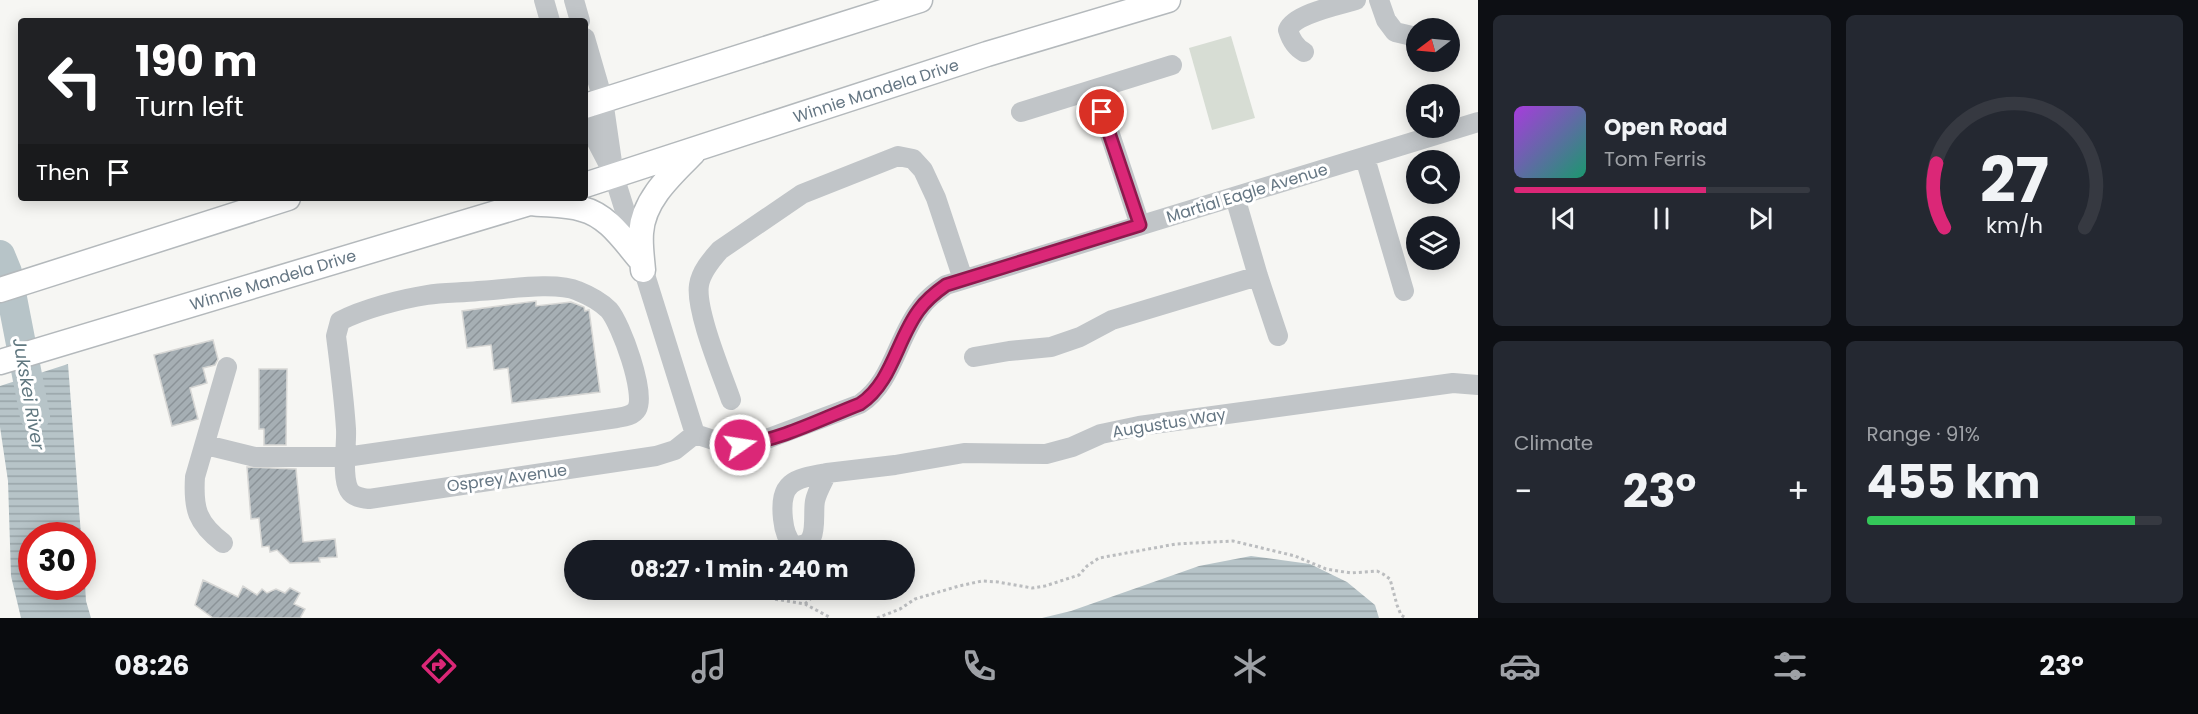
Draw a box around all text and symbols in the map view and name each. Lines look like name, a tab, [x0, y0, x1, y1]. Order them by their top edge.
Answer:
north arrow	[1406, 18, 1460, 72]
map controls	[1406, 18, 1460, 270]
text: 190 m	[135, 32, 257, 91]
icon: left	[36, 42, 114, 120]
street label: Winnie Mandela Drive	[790, 53, 962, 129]
button: sound	[1406, 84, 1460, 138]
pin	[1076, 86, 1127, 137]
text: Turn left	[135, 88, 244, 125]
icon: arrive	[1085, 95, 1118, 128]
text: Open Road	[1604, 112, 1728, 143]
text: 27	[1980, 136, 2049, 224]
text: Tom Ferris	[1604, 145, 1706, 173]
button: search	[1406, 150, 1460, 204]
icon: arrive	[102, 156, 135, 189]
text: Then	[36, 157, 90, 188]
street label: Martial Eagle Avenue	[1164, 158, 1330, 228]
icon: previous	[1547, 202, 1580, 235]
icon: pause	[1645, 202, 1678, 235]
icon: next	[1744, 202, 1777, 235]
text: km/h	[1986, 210, 2043, 241]
button: layers	[1406, 216, 1460, 270]
street label: Winnie Mandela Drive	[187, 244, 359, 316]
water label: Jukskei River	[7, 336, 51, 453]
street label: Augustus Way	[1111, 403, 1227, 443]
position arrow	[708, 413, 772, 477]
text: Range · 91%	[1867, 420, 1980, 448]
text: Climate	[1514, 429, 1593, 457]
text: 455 km	[1867, 451, 2040, 514]
street label: Osprey Avenue	[445, 458, 569, 498]
text: 23°	[1623, 460, 1696, 523]
text: −	[1514, 468, 1532, 515]
text: +	[1787, 468, 1810, 515]
speed limit sign: 30	[18, 522, 96, 600]
text: 08:27 · 1 min · 240 m	[630, 554, 849, 585]
icon: directions	[418, 645, 460, 687]
icon: music	[688, 645, 730, 687]
icon: phone	[958, 645, 1000, 687]
icon: climate	[1229, 645, 1271, 687]
icon: car	[1499, 645, 1541, 687]
icon: filters	[1769, 645, 1811, 687]
text: 08:26	[114, 647, 190, 684]
text: 23°	[2040, 647, 2084, 684]

